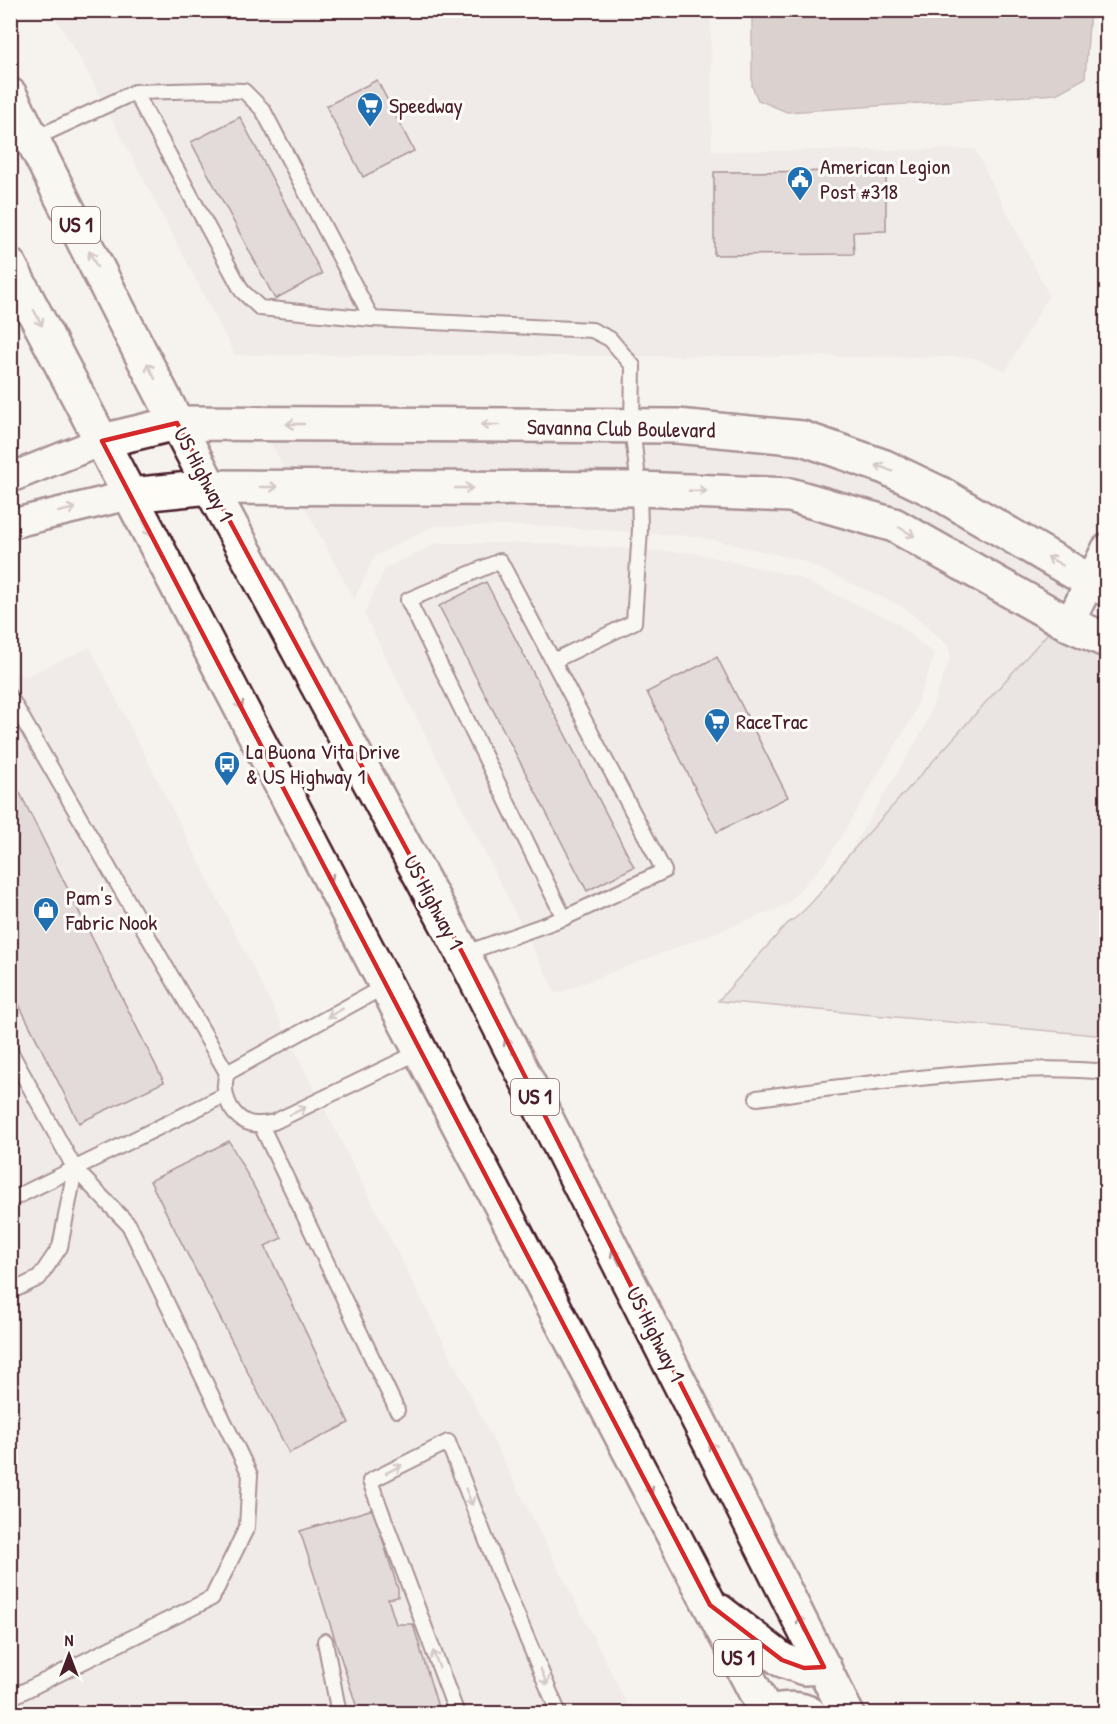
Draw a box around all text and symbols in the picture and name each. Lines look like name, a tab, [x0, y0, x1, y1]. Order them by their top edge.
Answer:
supermarket icon: Speedway	[355, 90, 385, 128]
place label: Speedway	[389, 90, 463, 120]
place label: American Legion Post #318	[820, 151, 950, 206]
public building icon: American Legion Post #318	[785, 164, 815, 202]
road number: US 1	[52, 207, 100, 243]
one-way arrow	[86, 250, 98, 268]
one-way arrow	[32, 309, 44, 327]
one-way arrow	[145, 363, 156, 381]
street label: Savanna Club Boulevard	[527, 411, 716, 445]
one-way arrow	[285, 418, 305, 430]
one-way arrow	[480, 419, 500, 431]
street label: US Highway 1	[167, 422, 241, 526]
one-way arrow	[875, 462, 894, 473]
one-way arrow	[258, 481, 278, 493]
one-way arrow	[453, 482, 473, 494]
one-way arrow	[687, 486, 707, 497]
one-way arrow	[58, 504, 77, 516]
one-way arrow	[141, 519, 153, 536]
one-way arrow	[898, 527, 915, 539]
one-way arrow	[1047, 555, 1064, 567]
one-way arrow	[232, 692, 244, 709]
supermarket icon: RaceTrac	[702, 706, 732, 744]
place label: RaceTrac	[736, 706, 808, 736]
place label: La Buona Vita Drive & US Highway 1	[246, 736, 401, 791]
bus stop icon: La Buona Vita Drive & US Highway 1	[212, 749, 242, 787]
street label: US Highway 1	[397, 850, 471, 954]
one-way arrow	[323, 864, 334, 882]
place label: Pam's Fabric Nook	[65, 882, 158, 937]
shop icon: Pam's Fabric Nook	[31, 895, 61, 933]
one-way arrow	[327, 1008, 345, 1019]
one-way arrow	[503, 1037, 514, 1055]
road number: US 1	[511, 1079, 559, 1115]
one-way arrow	[288, 1105, 306, 1116]
one-way arrow	[610, 1248, 622, 1266]
street label: US Highway 1	[619, 1281, 693, 1387]
one-way arrow	[708, 1441, 719, 1459]
one-way arrow	[384, 1463, 402, 1475]
one-way arrow	[643, 1477, 655, 1495]
one-way arrow	[464, 1487, 475, 1505]
one-way arrow	[796, 1615, 808, 1633]
north arrow	[39, 1625, 99, 1685]
text: N	[65, 1629, 74, 1651]
road number: US 1	[714, 1640, 762, 1676]
one-way arrow	[430, 1650, 441, 1669]
one-way arrow	[539, 1667, 550, 1685]

